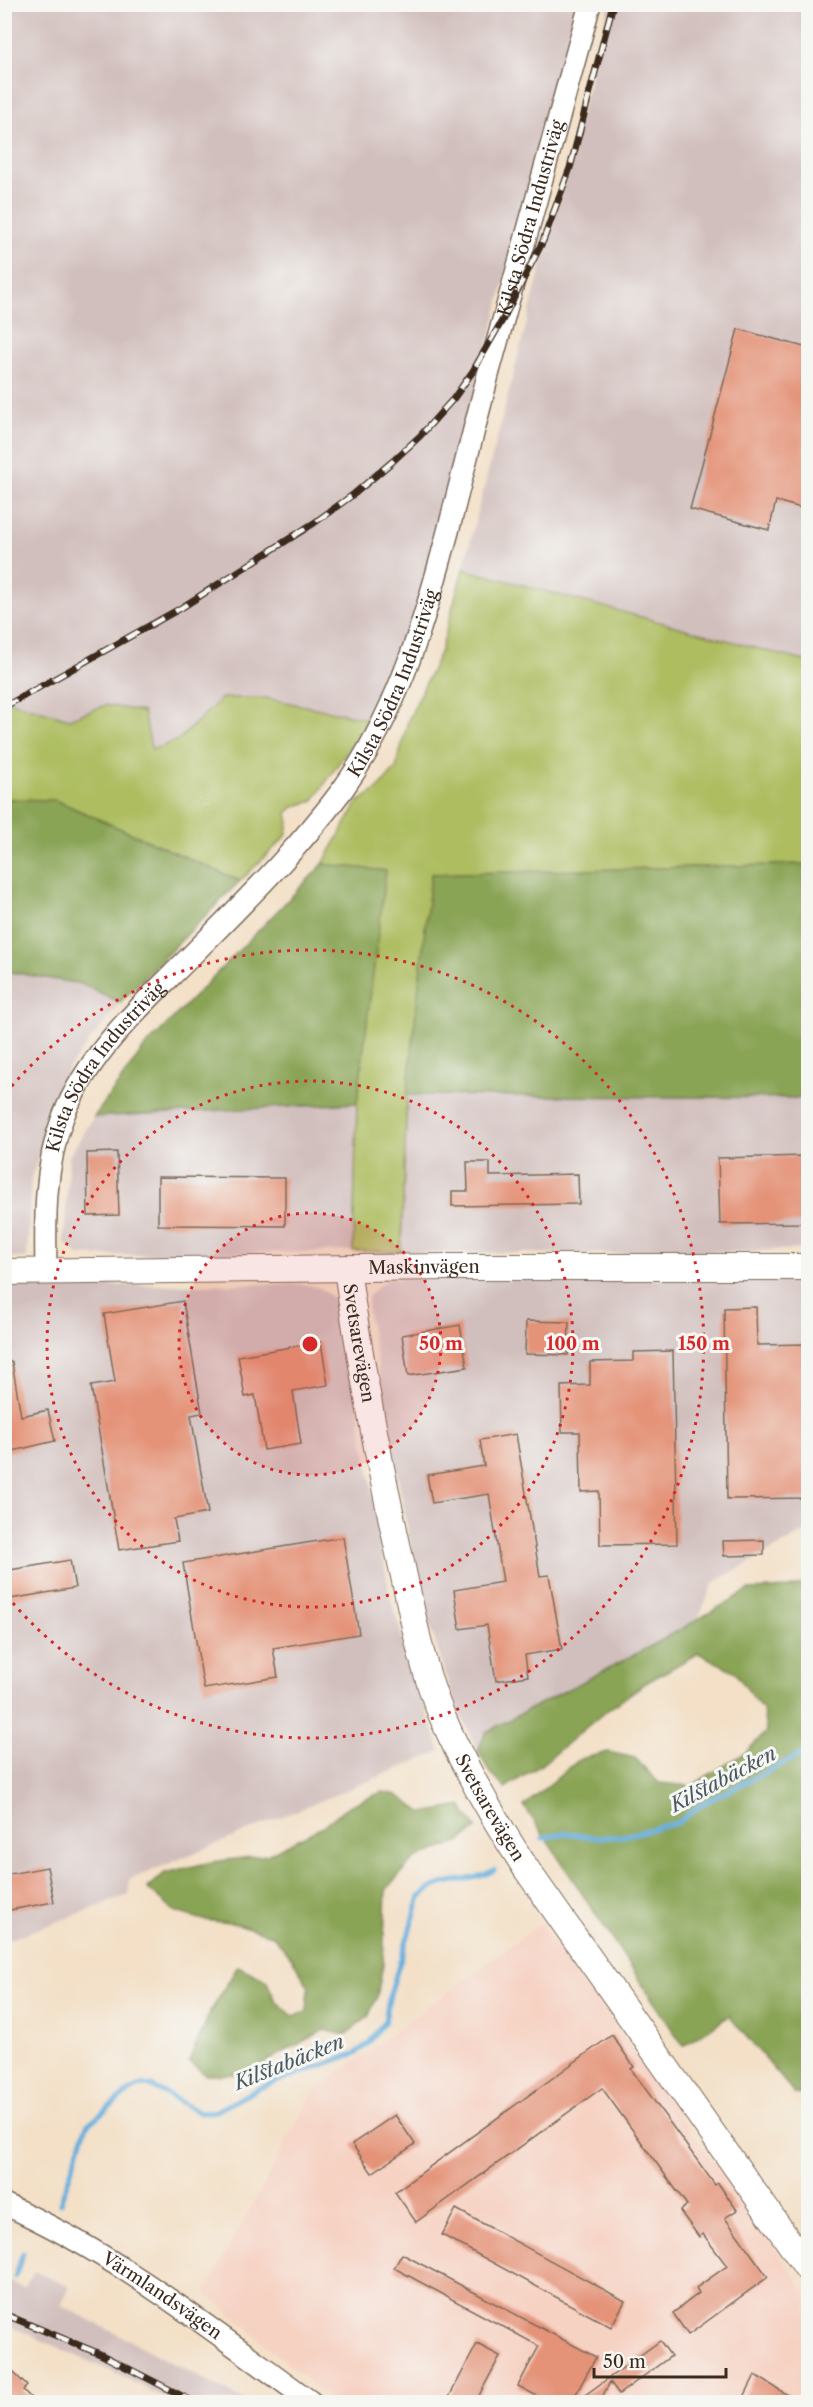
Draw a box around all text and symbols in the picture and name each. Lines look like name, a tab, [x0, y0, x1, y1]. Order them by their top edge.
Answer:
street label: Kilsta Södra Industriväg	[493, 117, 569, 319]
street label: Kilsta Södra Industriväg	[343, 586, 443, 781]
street label: Kilsta Södra Industriväg	[42, 977, 170, 1154]
street label: Maskinvägen	[368, 1256, 480, 1279]
street label: Svetsarevägen	[338, 1282, 379, 1404]
text: 50 m	[419, 1333, 463, 1355]
text: 100 m	[546, 1333, 600, 1355]
text: 150 m	[678, 1333, 730, 1355]
centre of rings	[300, 1334, 320, 1354]
water label: Kilstabäcken	[664, 1741, 780, 1818]
street label: Svetsarevägen	[450, 1750, 529, 1865]
water label: Kilstabäcken	[229, 2029, 348, 2096]
street label: Värmlandsvägen	[97, 2247, 226, 2344]
scale bar	[594, 2341, 726, 2379]
text: 50 m	[603, 2351, 646, 2373]

